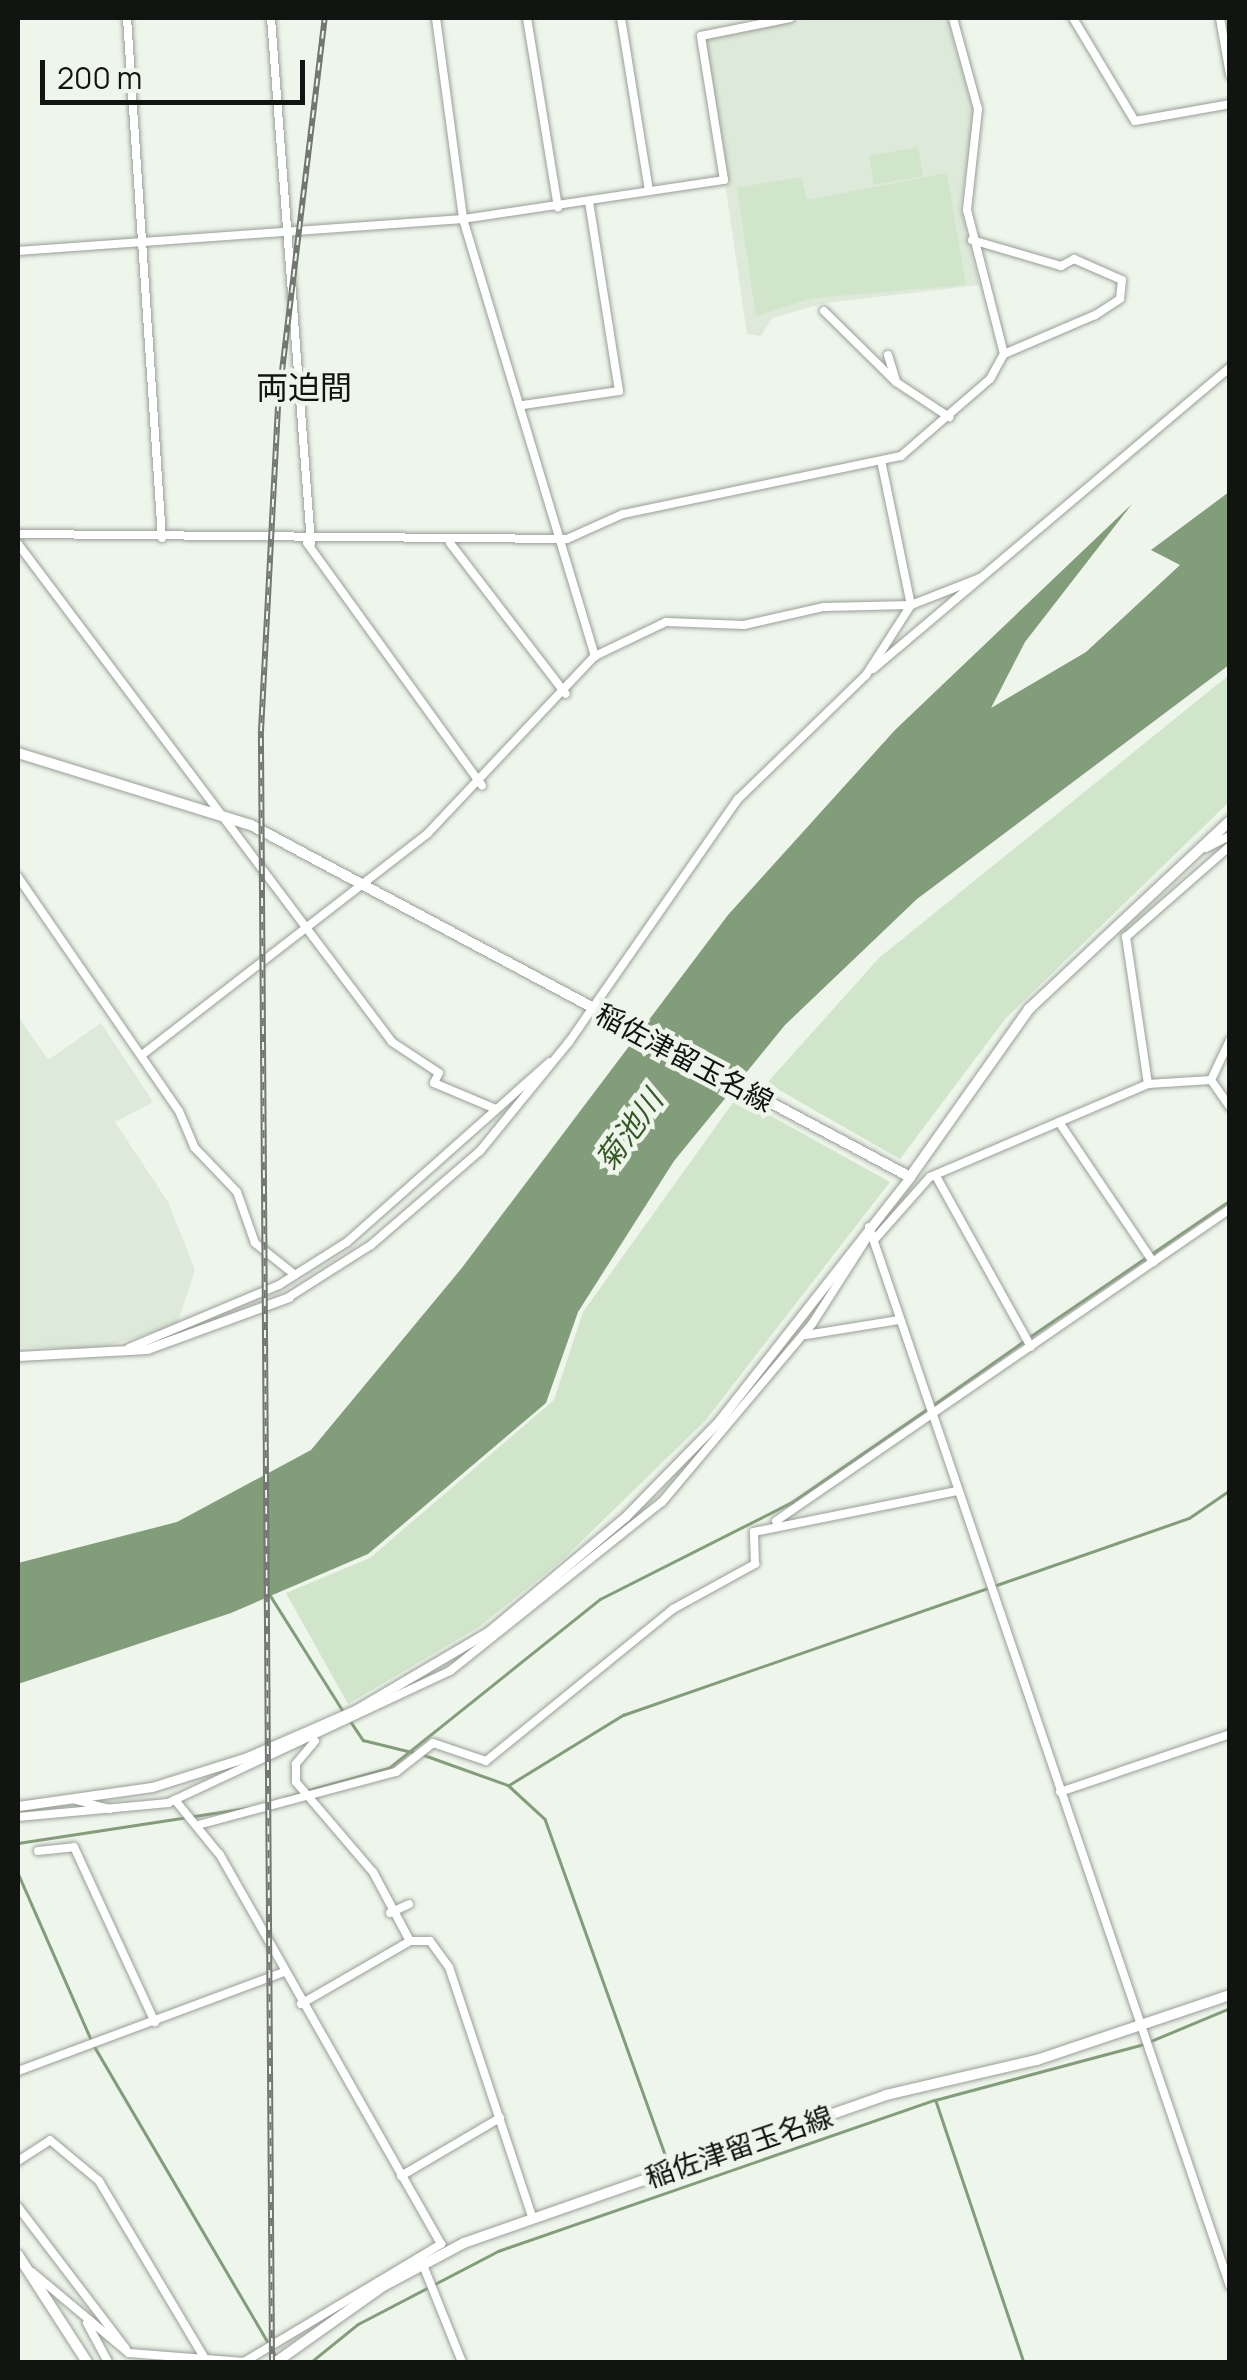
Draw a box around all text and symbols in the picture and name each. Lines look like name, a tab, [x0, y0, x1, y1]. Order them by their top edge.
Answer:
scale bar	[45, 40, 310, 102]
text: 200 m	[57, 57, 142, 98]
district label: 両迫間	[256, 368, 352, 406]
street label: 稲佐津留玉名線	[591, 996, 779, 1118]
water label: 菊池川	[588, 1083, 670, 1177]
street label: 稲佐津留玉名線	[641, 2098, 837, 2194]

